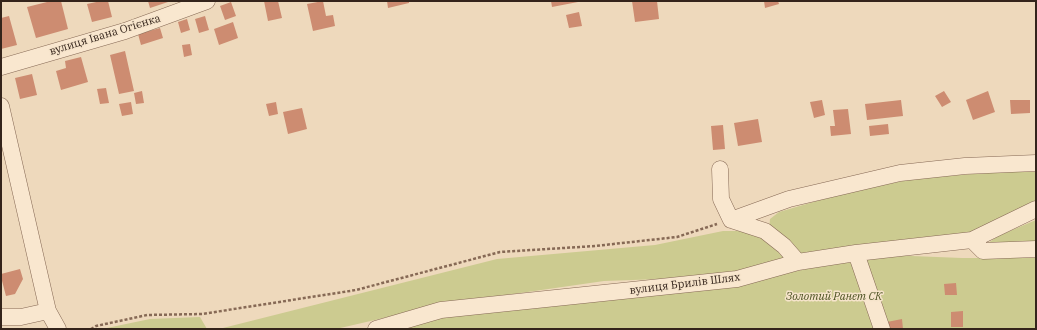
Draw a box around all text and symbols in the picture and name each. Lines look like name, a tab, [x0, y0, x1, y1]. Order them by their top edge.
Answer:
street label: вулиця Івана Огієнка	[48, 12, 162, 58]
street label: вулиця Брилів Шлях	[629, 271, 741, 297]
park label: Золотий Ранет СК	[786, 290, 882, 304]

